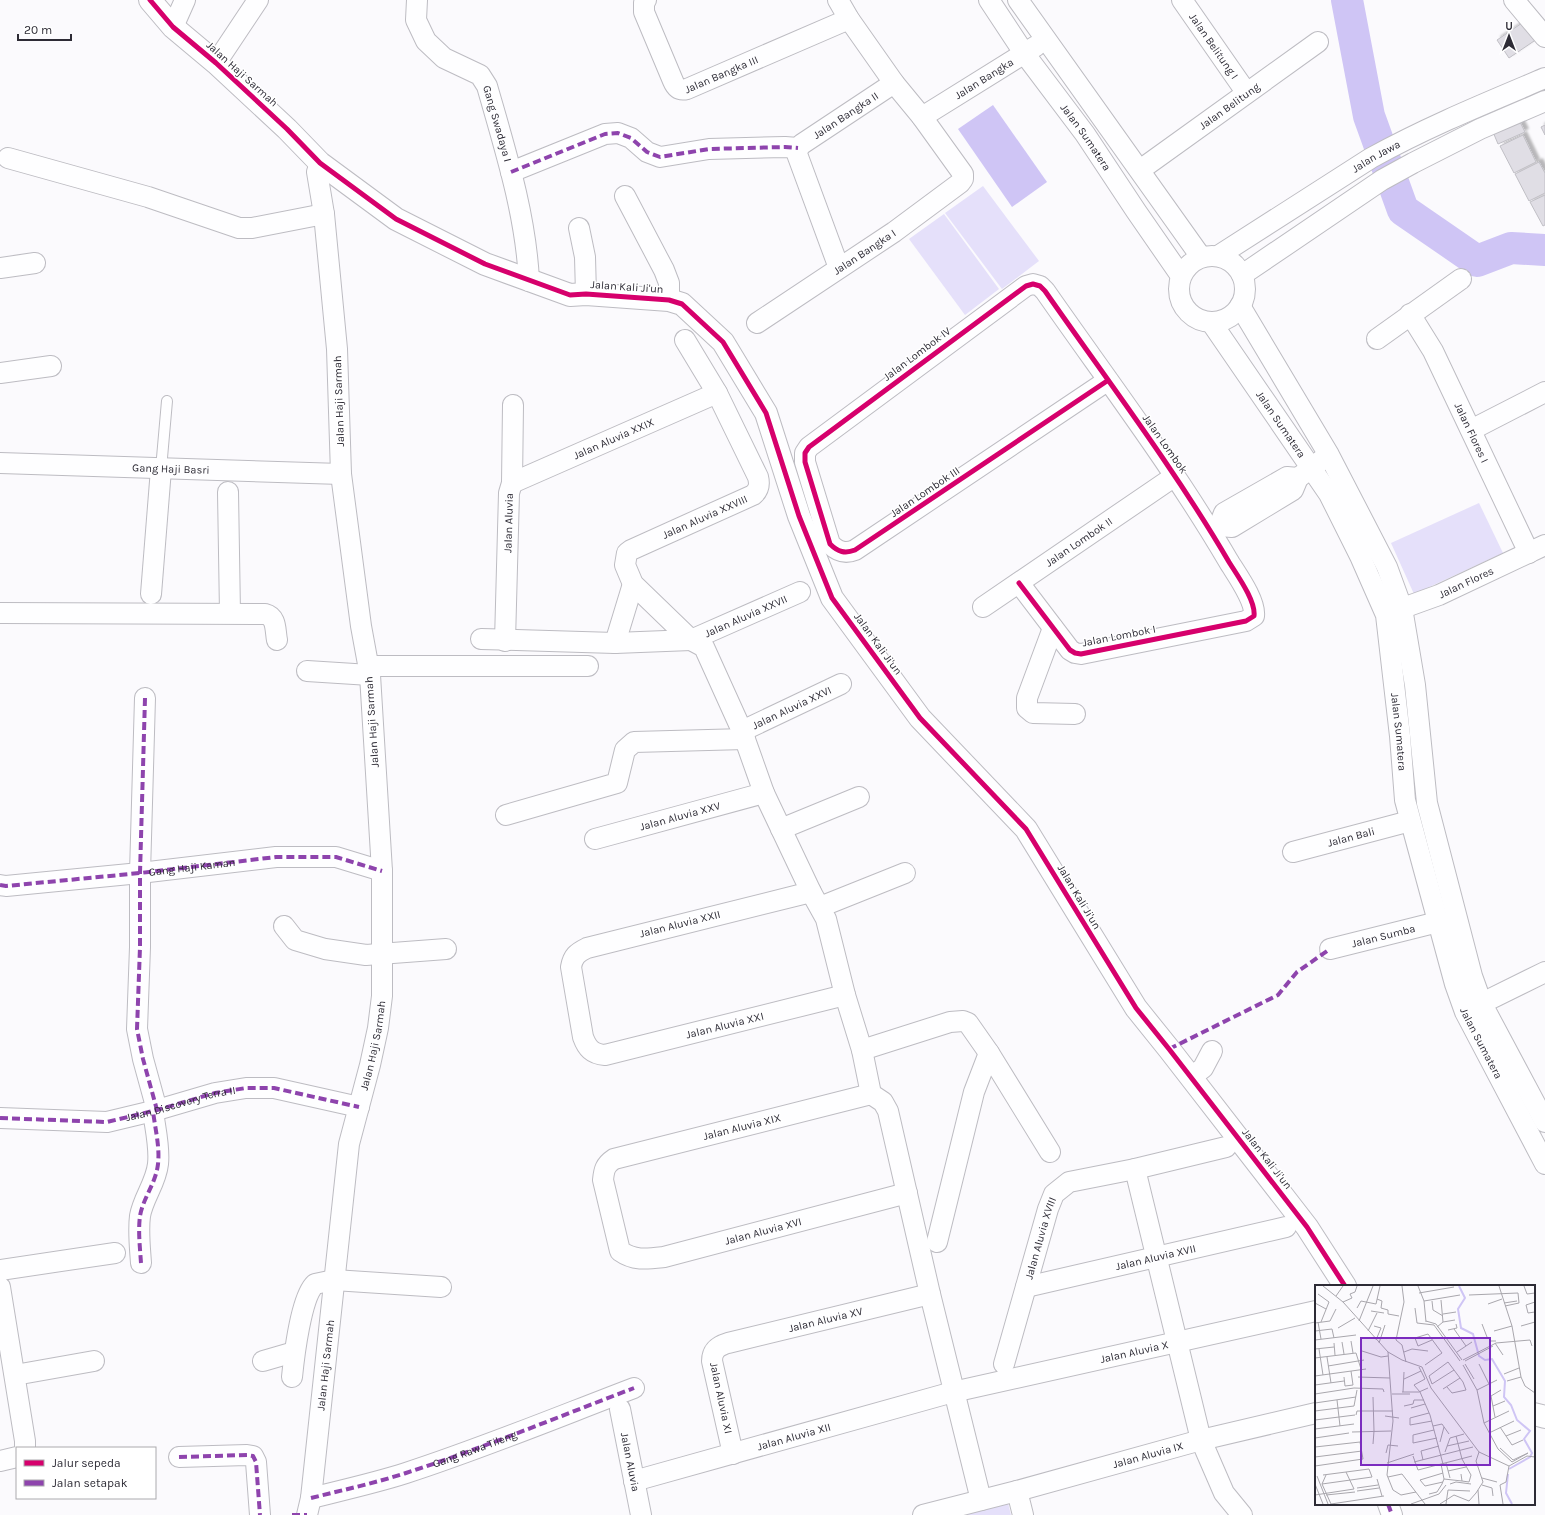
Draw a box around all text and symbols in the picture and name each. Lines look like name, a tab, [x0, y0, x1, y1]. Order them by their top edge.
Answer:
street label: Jalan Belitung I	[1187, 11, 1241, 81]
scale bar	[18, 16, 71, 42]
north arrow	[1489, 16, 1529, 56]
text: U	[1505, 20, 1513, 33]
text: 20 m	[24, 23, 52, 37]
street label: Jalan Haji Sarmah	[204, 39, 280, 109]
street label: Jalan Bangka III	[683, 53, 760, 96]
street label: Jalan Bangka	[952, 55, 1016, 102]
street label: Jalan Belitung	[1196, 79, 1263, 132]
street label: Gang Swadaya I	[481, 84, 515, 163]
street label: Jalan Bangka II	[810, 89, 881, 141]
street label: Jalan Sumatera	[1058, 101, 1114, 173]
street label: Jalan Jawa	[1349, 137, 1402, 175]
street label: Jalan Bangka I	[831, 226, 898, 277]
street label: Jalan Kali Ji'un	[590, 278, 664, 296]
street label: Jalan Lombok IV	[881, 324, 953, 384]
street label: Jalan Haji Sarmah	[331, 355, 347, 447]
street label: Jalan Sumatera	[1254, 388, 1309, 460]
street label: Jalan Flores I	[1452, 401, 1492, 465]
street label: Jalan Lombok	[1140, 412, 1190, 476]
street label: Jalan Aluvia XXIX	[571, 415, 656, 462]
street label: Gang Haji Basri	[132, 461, 210, 476]
street label: Jalan Lombok III	[888, 464, 962, 520]
street label: Jalan Aluvia XXVIII	[660, 492, 750, 542]
street label: Jalan Aluvia	[501, 493, 515, 553]
street label: Jalan Lombok II	[1043, 514, 1115, 569]
street label: Jalan Flores	[1436, 564, 1496, 601]
street label: Jalan Aluvia XXVII	[702, 592, 789, 640]
street label: Jalan Kali Ji'un	[851, 611, 905, 677]
street label: Jalan Lombok I	[1081, 622, 1157, 650]
street label: Jalan Haji Sarmah	[362, 676, 382, 768]
street label: Jalan Aluvia XXVI	[750, 683, 833, 732]
street label: Jalan Sumatera	[1389, 692, 1409, 771]
street label: Jalan Aluvia XXV	[638, 799, 722, 833]
street label: Jalan Bali	[1326, 824, 1376, 849]
street label: Gang Haji Kaman	[148, 855, 236, 878]
street label: Jalan Kali Ji'un	[1055, 862, 1103, 932]
street label: Jalan Aluvia XXII	[638, 908, 722, 940]
street label: Jalan Sumba	[1350, 921, 1417, 950]
street label: Jalan Haji Sarmah	[357, 1000, 388, 1092]
street label: Jalan Sumatera	[1458, 1006, 1505, 1081]
street label: Jalan Aluvia XXI	[685, 1009, 765, 1041]
street label: Jalan Discovery Terra II	[124, 1083, 236, 1124]
street label: Jalan Aluvia XIX	[702, 1111, 782, 1143]
street label: Jalan Kali Ji'un	[1239, 1126, 1295, 1192]
street label: Jalan Aluvia XVIII	[1022, 1195, 1059, 1281]
street label: Jalan Aluvia XVI	[723, 1215, 803, 1247]
street label: Jalan Aluvia XVII	[1114, 1242, 1197, 1273]
inset map	[1315, 1285, 1535, 1505]
street label: Jalan Aluvia XV	[787, 1304, 864, 1335]
street label: Jalan Haji Sarmah	[314, 1319, 337, 1411]
street label: Jalan Aluvia X	[1099, 1338, 1170, 1365]
street label: Jalan Aluvia XI	[707, 1361, 735, 1435]
street label: Jalan Aluvia XII	[756, 1420, 832, 1453]
street label: Gang Rawa Tileng	[431, 1427, 519, 1470]
street label: Jalan Aluvia	[618, 1431, 643, 1493]
street label: Jalan Aluvia IX	[1111, 1439, 1185, 1471]
legend	[16, 1447, 156, 1499]
text: Jalur sepeda	[52, 1456, 121, 1470]
text: Jalan setapak	[52, 1476, 128, 1490]

